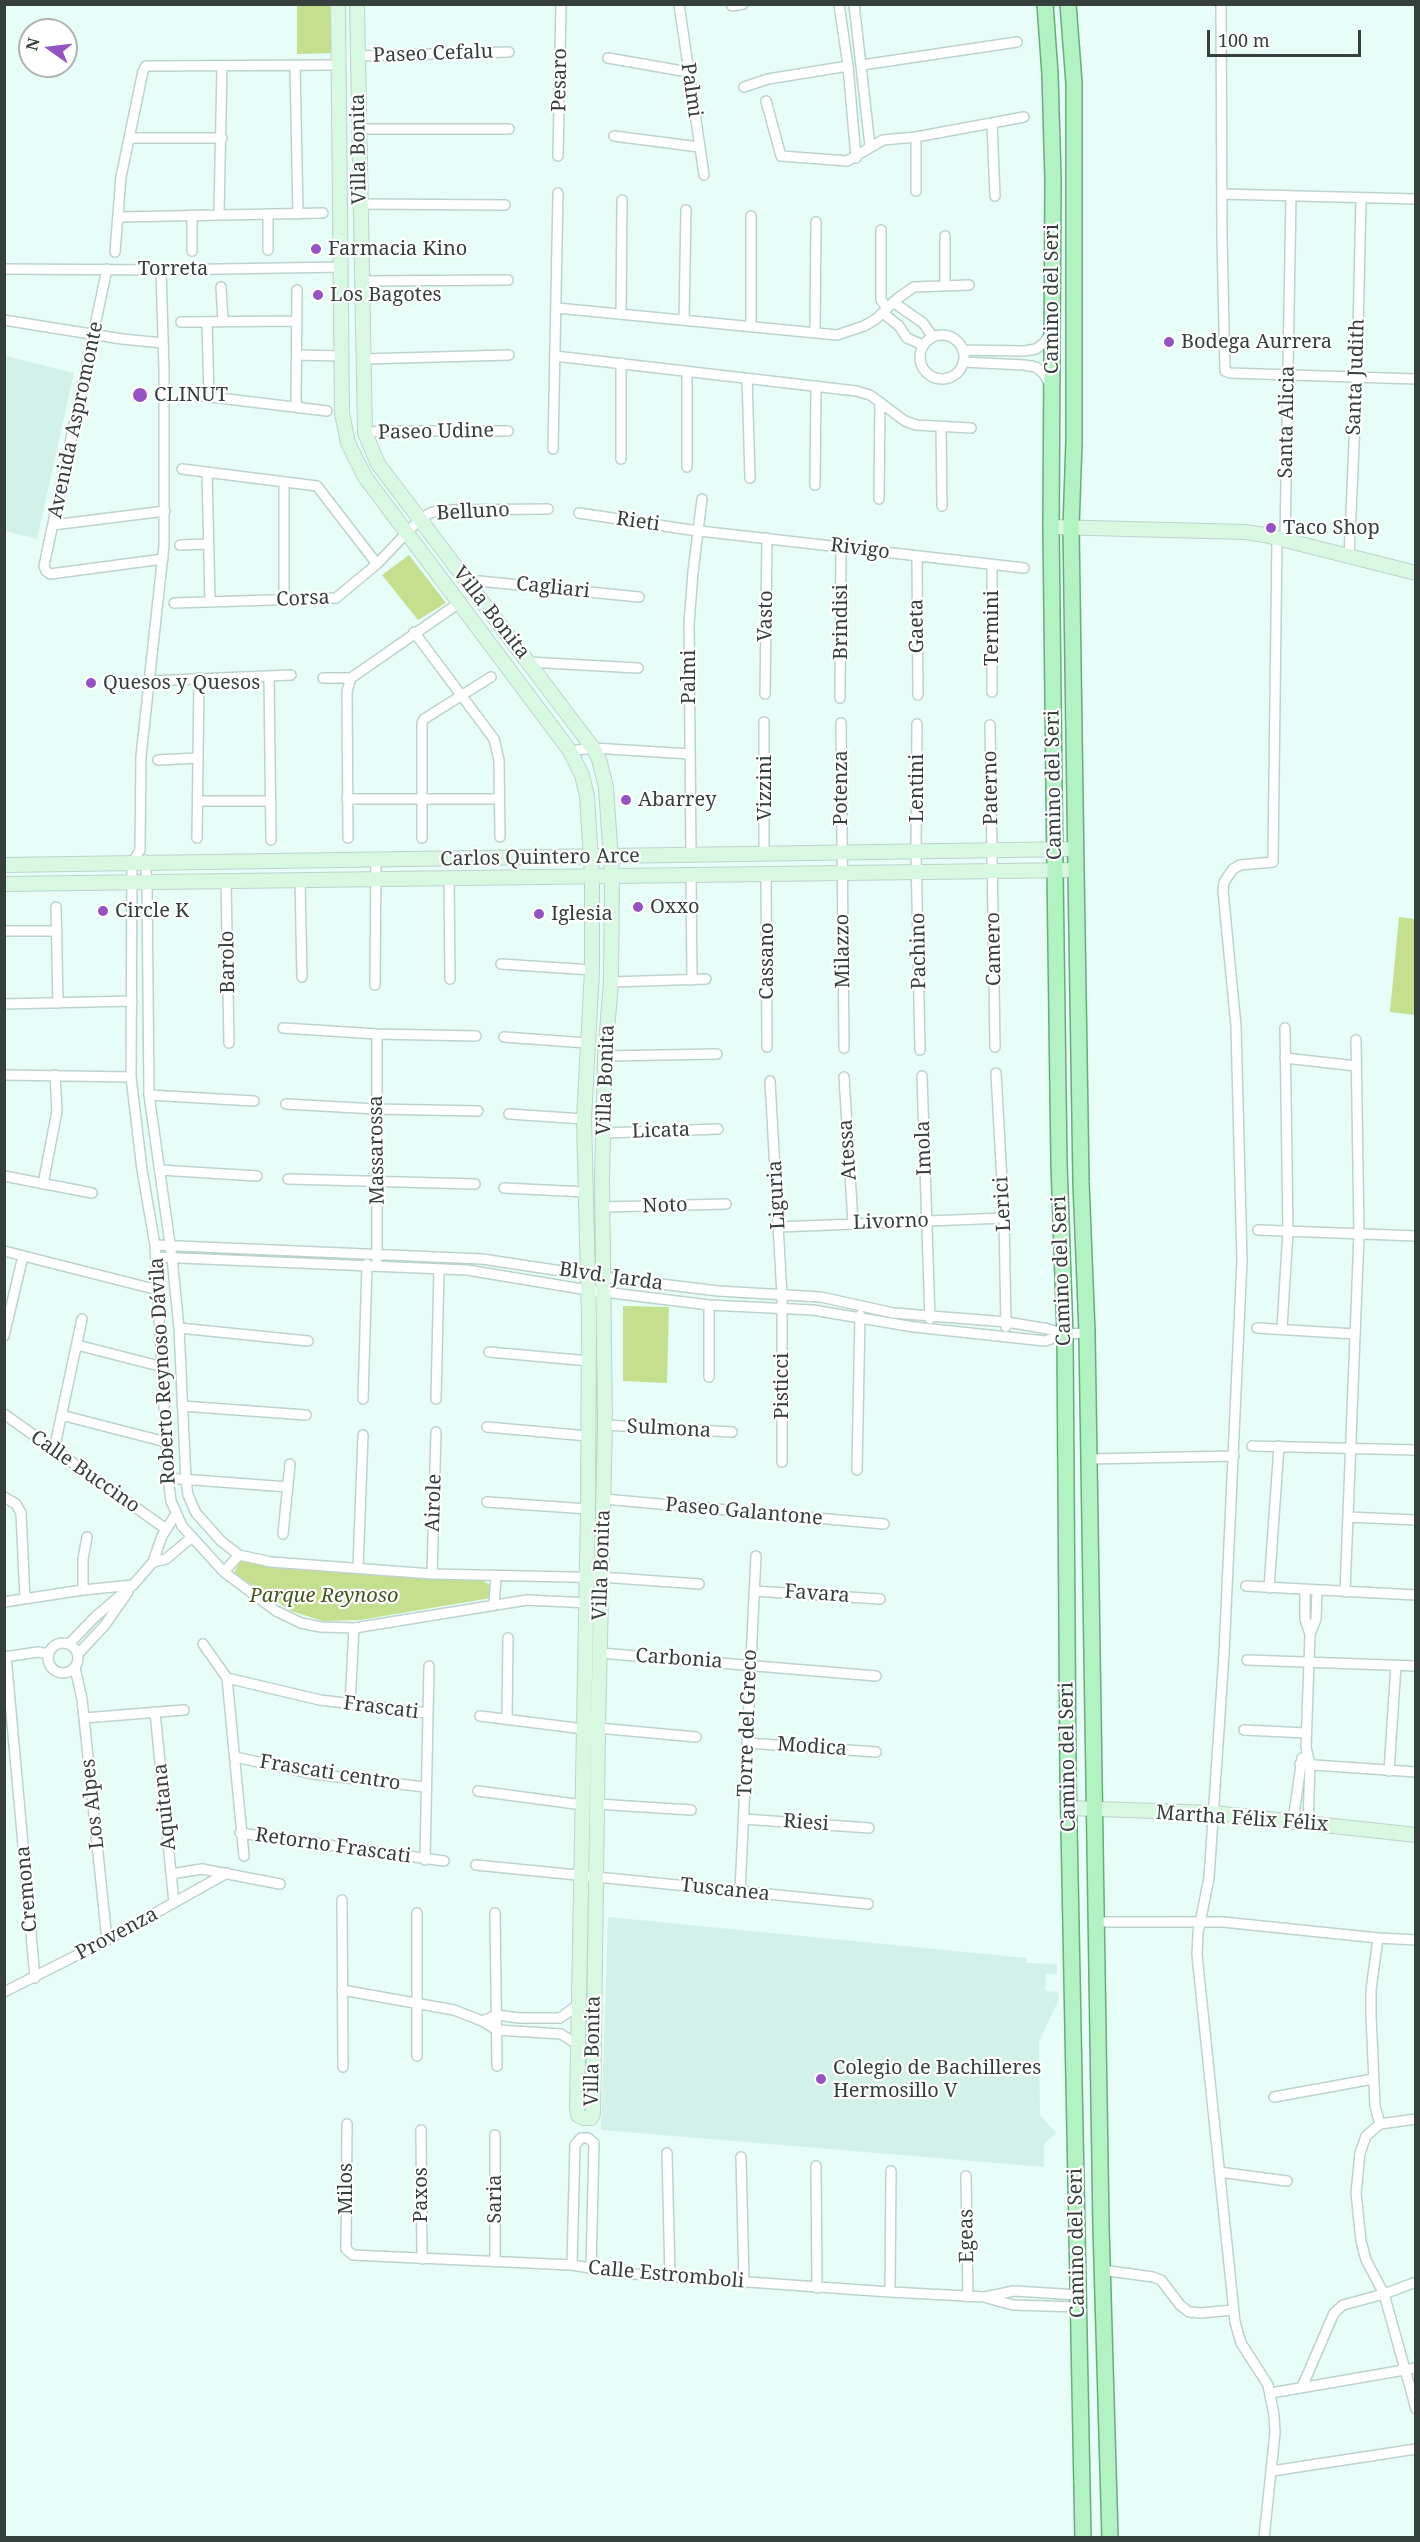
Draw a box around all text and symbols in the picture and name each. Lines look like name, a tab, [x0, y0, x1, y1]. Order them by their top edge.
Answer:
north arrow	[18, 18, 78, 78]
scale bar	[1210, 18, 1364, 56]
text: 100 m	[1218, 28, 1270, 52]
text: N	[20, 35, 45, 53]
street label: Paseo Cefalu	[372, 40, 494, 68]
street label: Pesaro	[547, 48, 573, 112]
street label: Palmi	[675, 61, 707, 119]
street label: Villa Bonita	[346, 93, 372, 205]
street label: Camino del Seri	[1040, 224, 1064, 374]
place label: Farmacia Kino	[328, 237, 467, 261]
marker: Farmacia Kino	[309, 242, 323, 256]
street label: Torreta	[138, 257, 208, 281]
place label: Los Bagotes	[330, 283, 442, 307]
marker: Los Bagotes	[311, 288, 325, 302]
street label: Santa Judith	[1342, 318, 1370, 436]
street label: Avenida Aspromonte	[43, 319, 109, 521]
place label: Bodega Aurrera	[1181, 330, 1332, 354]
marker: Bodega Aurrera	[1162, 335, 1176, 349]
street label: Santa Alicia	[1274, 365, 1300, 479]
place label: CLINUT	[154, 383, 228, 407]
marker: CLINUT	[131, 386, 149, 404]
street label: Paseo Udine	[378, 419, 494, 445]
street label: Belluno	[436, 498, 510, 526]
street label: Rieti	[615, 507, 661, 537]
place label: Taco Shop	[1283, 516, 1380, 540]
marker: Taco Shop	[1264, 521, 1278, 535]
street label: Rivigo	[829, 533, 891, 565]
street label: Villa Bonita	[447, 562, 535, 664]
street label: Cagliari	[515, 572, 591, 604]
street label: Brindisi	[829, 584, 853, 660]
street label: Corsa	[276, 586, 330, 612]
street label: Vasto	[754, 590, 778, 642]
street label: Termini	[980, 590, 1004, 666]
street label: Gaeta	[905, 599, 929, 653]
street label: Palmi	[677, 650, 701, 704]
place label: Quesos y Quesos	[103, 671, 260, 695]
marker: Quesos y Quesos	[84, 676, 98, 690]
street label: Camino del Seri	[1041, 710, 1067, 860]
street label: Potenza	[829, 750, 853, 826]
street label: Paterno	[978, 750, 1004, 826]
street label: Lentini	[905, 754, 929, 822]
street label: Vizzini	[753, 755, 777, 821]
place label: Abarrey	[638, 788, 716, 812]
marker: Abarrey	[619, 793, 633, 807]
street label: Carlos Quintero Arce	[440, 844, 640, 872]
place label: Oxxo	[650, 895, 699, 919]
place label: Circle K	[115, 899, 189, 923]
marker: Oxxo	[631, 900, 645, 914]
place label: Iglesia	[551, 902, 613, 926]
marker: Circle K	[96, 904, 110, 918]
marker: Iglesia	[532, 907, 546, 921]
street label: Pachino	[906, 912, 932, 990]
street label: Camero	[981, 912, 1007, 986]
street label: Milazzo	[830, 913, 856, 989]
street label: Cassano	[755, 922, 779, 1000]
street label: Barolo	[215, 930, 241, 994]
street label: Villa Bonita	[592, 1024, 620, 1136]
street label: Massarossa	[364, 1095, 390, 1205]
street label: Licata	[631, 1118, 691, 1144]
street label: Atessa	[834, 1119, 862, 1181]
street label: Imola	[911, 1120, 937, 1176]
street label: Liguria	[763, 1160, 791, 1230]
street label: Lerici	[990, 1176, 1016, 1232]
street label: Noto	[642, 1193, 688, 1219]
street label: Camino del Seri	[1047, 1195, 1077, 1347]
street label: Livorno	[853, 1209, 929, 1235]
street label: Roberto Reynoso Dávila	[145, 1257, 181, 1485]
street label: Blvd. Jarda	[557, 1258, 665, 1296]
street label: Pisticci	[770, 1352, 794, 1420]
street label: Sulmona	[626, 1415, 712, 1443]
street label: Calle Buccino	[26, 1425, 144, 1519]
street label: Airole	[421, 1473, 447, 1533]
street label: Paseo Galantone	[664, 1493, 824, 1531]
street label: Villa Bonita	[588, 1509, 616, 1621]
street label: Favara	[784, 1580, 850, 1608]
park label: Parque Reynoso	[249, 1584, 399, 1608]
street label: Carbonia	[635, 1644, 723, 1674]
street label: Torre del Greco	[733, 1649, 763, 1797]
street label: Camino del Seri	[1055, 1682, 1081, 1832]
street label: Frascati	[342, 1691, 420, 1725]
street label: Modica	[776, 1733, 848, 1761]
street label: Frascati centro	[258, 1750, 402, 1796]
street label: Los Alpes	[76, 1758, 110, 1850]
street label: Aquitana	[148, 1762, 182, 1852]
street label: Martha Félix Félix	[1155, 1801, 1329, 1837]
street label: Riesi	[782, 1809, 830, 1837]
street label: Retorno Frascati	[254, 1823, 412, 1869]
street label: Cremona	[11, 1845, 43, 1933]
street label: Tuscanea	[679, 1873, 771, 1907]
street label: Provenza	[72, 1902, 162, 1966]
street label: Villa Bonita	[580, 1995, 606, 2107]
place label: Colegio de Bachilleres Hermosillo V	[833, 2056, 1041, 2103]
marker: Colegio de Bachilleres Hermosillo V	[814, 2072, 828, 2086]
street label: Milos	[334, 2163, 358, 2215]
street label: Paxos	[409, 2167, 433, 2223]
street label: Camino del Seri	[1064, 2168, 1090, 2318]
street label: Saria	[483, 2174, 507, 2224]
street label: Egeas	[955, 2209, 979, 2263]
street label: Calle Estromboli	[587, 2256, 745, 2294]

